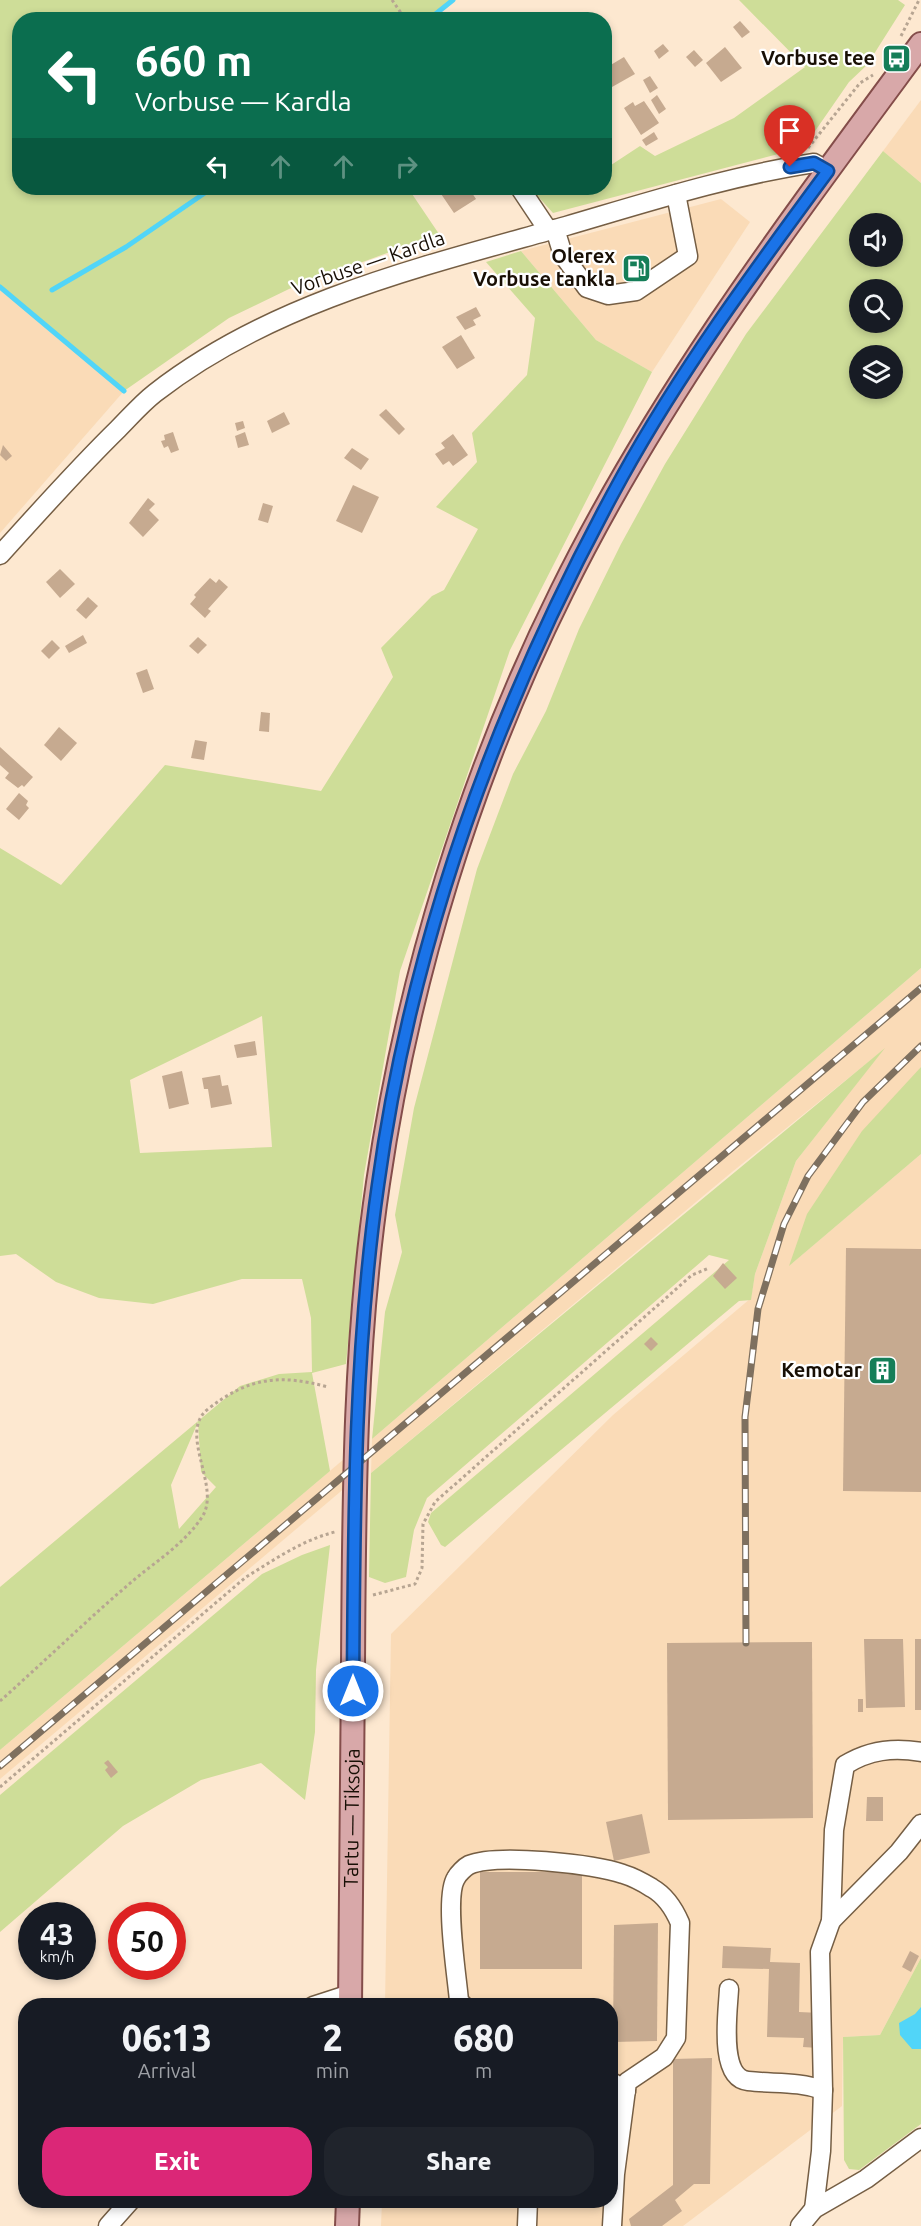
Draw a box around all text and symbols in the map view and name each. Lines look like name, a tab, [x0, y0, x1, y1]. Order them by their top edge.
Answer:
icon: left	[36, 36, 114, 114]
text: 660 m	[135, 37, 252, 84]
bus stop icon: Vorbuse tee	[880, 42, 912, 74]
place label: Vorbuse tee	[761, 46, 875, 69]
text: Vorbuse — Kardla	[135, 86, 352, 116]
pin	[764, 105, 815, 167]
icon: arrive	[773, 114, 806, 147]
icon: left	[201, 150, 234, 183]
icon: ahead	[264, 150, 297, 183]
icon: ahead	[327, 150, 360, 183]
icon: right	[390, 150, 423, 183]
map controls	[849, 213, 903, 399]
button: sound	[849, 213, 903, 267]
street label: Vorbuse — Kardla	[288, 226, 447, 300]
place label: Olerex Vorbuse tankla	[473, 244, 615, 290]
fuel station icon: Olerex Vorbuse tankla	[620, 252, 652, 284]
button: search	[849, 279, 903, 333]
button: layers	[849, 345, 903, 399]
building icon: Kemotar	[867, 1354, 899, 1386]
place label: Kemotar	[781, 1358, 863, 1381]
position arrow	[321, 1659, 385, 1723]
street label: Tartu — Tiksoja	[339, 1748, 364, 1887]
speed limit sign: 50	[108, 1902, 186, 1980]
text: 43	[40, 1917, 74, 1951]
text: km/h	[40, 1948, 74, 1965]
text: 06:13	[122, 2017, 212, 2058]
text: 2	[322, 2017, 343, 2058]
text: 680	[453, 2017, 514, 2058]
text: Arrival	[138, 2059, 196, 2082]
text: min	[316, 2059, 349, 2082]
text: m	[475, 2059, 492, 2082]
button: Exit	[42, 2127, 312, 2196]
button: Share	[324, 2127, 594, 2196]

